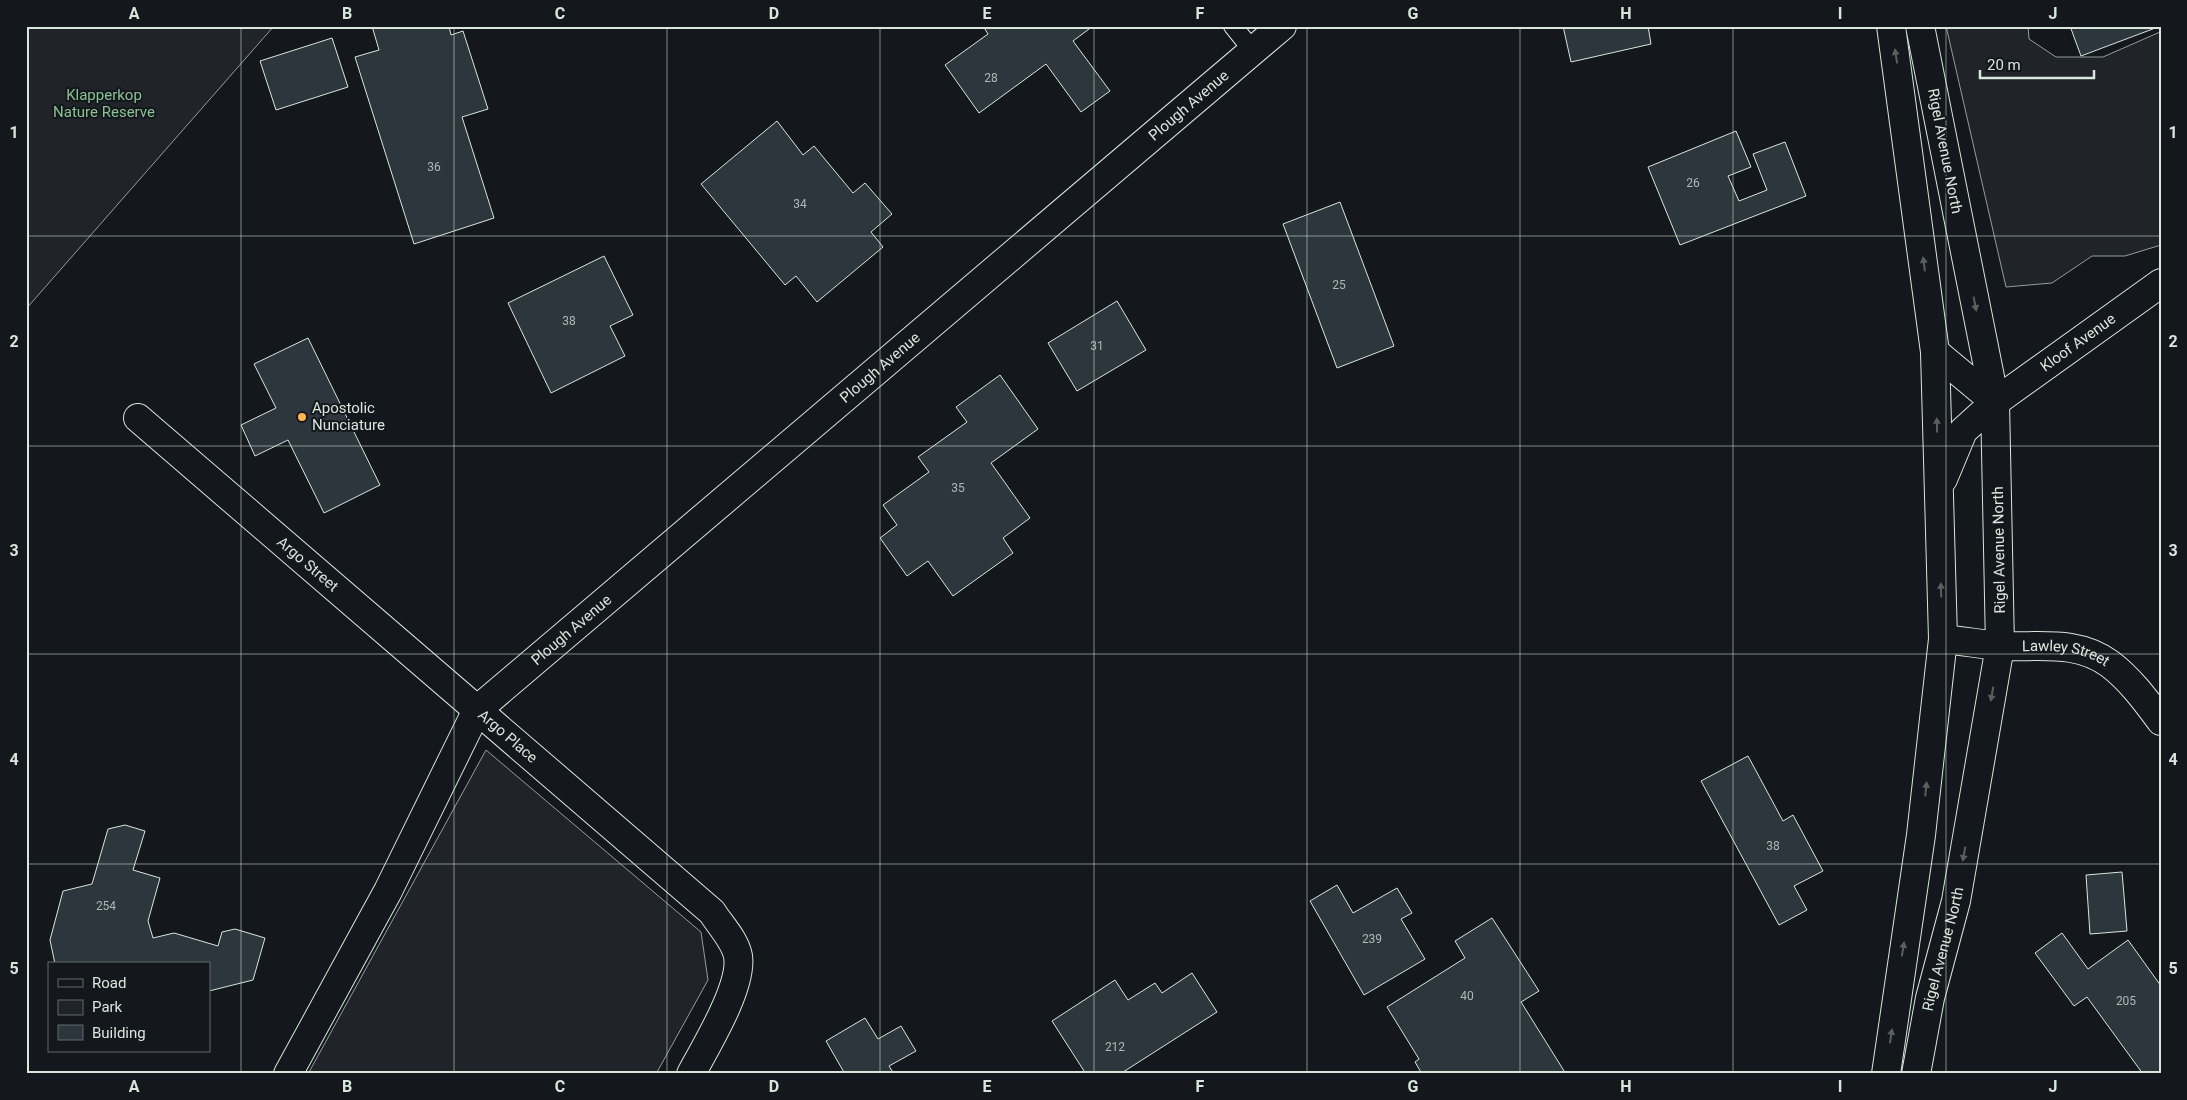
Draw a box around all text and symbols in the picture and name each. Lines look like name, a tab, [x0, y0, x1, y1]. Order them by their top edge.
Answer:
text: A	[129, 4, 140, 23]
text: B	[342, 4, 352, 23]
text: C	[555, 4, 565, 23]
text: D	[769, 4, 779, 23]
text: E	[983, 4, 992, 23]
text: F	[1196, 4, 1205, 23]
text: G	[1408, 4, 1419, 23]
text: H	[1620, 4, 1632, 23]
text: I	[1838, 4, 1842, 23]
text: J	[2049, 4, 2057, 23]
one-way arrow	[1891, 48, 1899, 64]
scale bar	[1980, 48, 2093, 80]
text: 20 m	[1987, 56, 2021, 74]
street label: Plough Avenue	[1145, 66, 1232, 144]
house number: 28	[984, 71, 998, 85]
park label: Klapperkop Nature Reserve	[53, 86, 155, 121]
street label: Rigel Avenue North	[1924, 87, 1966, 215]
text: 1	[9, 123, 19, 142]
text: 1	[2168, 123, 2178, 142]
house number: 36	[427, 160, 441, 174]
house number: 26	[1686, 176, 1700, 190]
house number: 34	[793, 197, 807, 211]
one-way arrow	[1919, 255, 1927, 271]
house number: 25	[1332, 278, 1346, 292]
one-way arrow	[1971, 297, 1979, 312]
street label: Kloof Avenue	[2037, 310, 2119, 376]
house number: 38	[562, 314, 576, 328]
street label: Plough Avenue	[836, 329, 924, 407]
text: 2	[9, 332, 19, 351]
text: 2	[2168, 332, 2178, 351]
house number: 31	[1090, 339, 1104, 353]
place label: Apostolic Nunciature	[312, 399, 385, 434]
marker: Apostolic Nunciature	[296, 411, 308, 423]
one-way arrow	[1932, 417, 1940, 433]
house number: 35	[951, 481, 965, 495]
street label: Rigel Avenue North	[1989, 486, 2009, 614]
street label: Argo Street	[273, 533, 342, 595]
text: 3	[9, 541, 19, 560]
text: 3	[2168, 541, 2178, 560]
one-way arrow	[1937, 582, 1945, 598]
street label: Plough Avenue	[528, 591, 615, 669]
street label: Lawley Street	[2022, 637, 2113, 670]
one-way arrow	[1988, 686, 1996, 701]
street label: Argo Place	[474, 706, 541, 767]
text: 4	[9, 750, 19, 769]
text: 4	[2168, 750, 2178, 769]
one-way arrow	[1922, 780, 1930, 796]
house number: 38	[1766, 839, 1780, 853]
one-way arrow	[1959, 846, 1967, 862]
street label: Rigel Avenue North	[1919, 886, 1967, 1012]
house number: 254	[96, 899, 116, 913]
house number: 239	[1362, 932, 1382, 946]
one-way arrow	[1900, 941, 1908, 957]
text: 5	[9, 959, 19, 978]
text: 5	[2168, 959, 2178, 978]
legend	[48, 962, 210, 1052]
text: Road	[92, 974, 126, 992]
house number: 40	[1460, 989, 1474, 1003]
house number: 205	[2116, 994, 2136, 1008]
text: Park	[92, 998, 123, 1016]
text: Building	[92, 1024, 146, 1042]
one-way arrow	[1887, 1027, 1895, 1043]
house number: 212	[1105, 1040, 1125, 1054]
text: A	[129, 1077, 140, 1096]
text: B	[342, 1077, 352, 1096]
text: C	[555, 1077, 565, 1096]
text: D	[769, 1077, 779, 1096]
text: E	[983, 1077, 992, 1096]
text: F	[1196, 1077, 1205, 1096]
text: G	[1408, 1077, 1419, 1096]
text: H	[1620, 1077, 1632, 1096]
text: I	[1838, 1077, 1842, 1096]
text: J	[2049, 1077, 2057, 1096]

